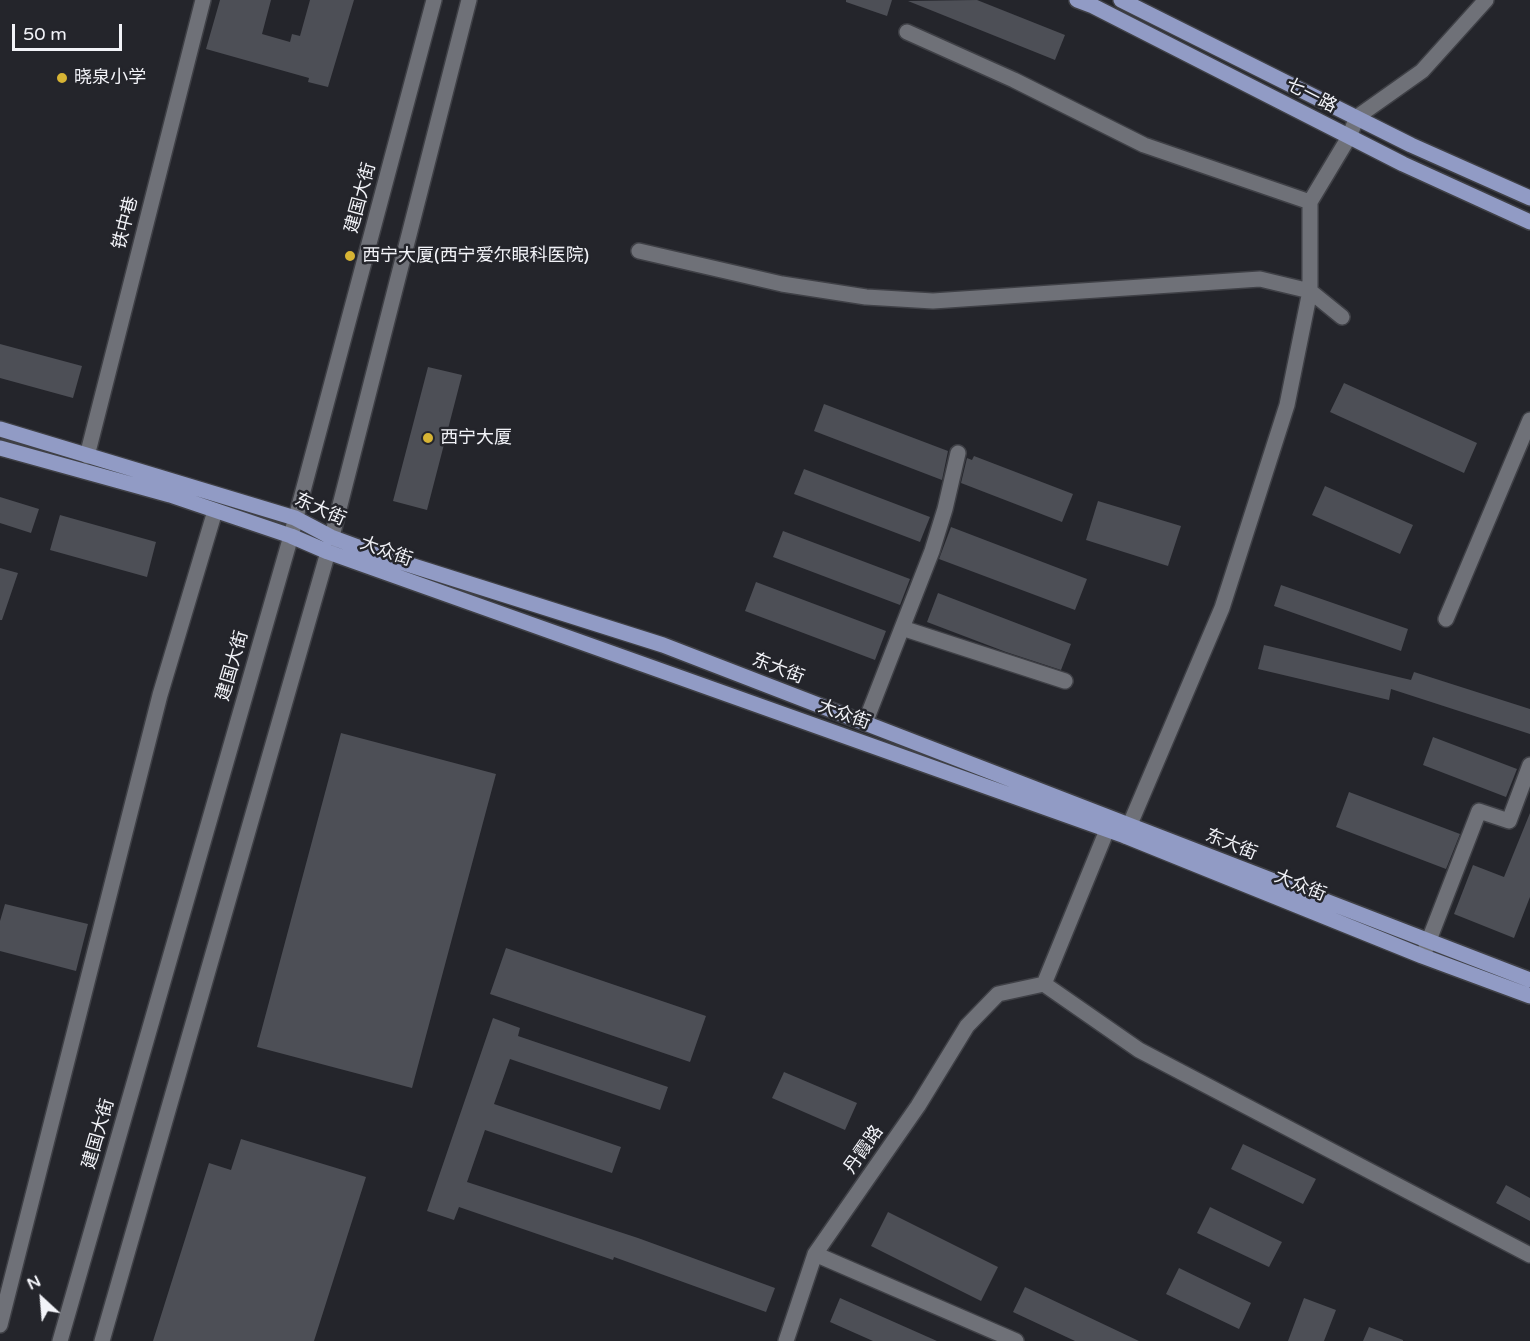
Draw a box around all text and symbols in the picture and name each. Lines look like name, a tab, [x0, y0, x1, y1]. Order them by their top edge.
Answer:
scale bar	[15, 12, 124, 50]
text: 50 m	[23, 23, 67, 45]
place label: 晓泉小学	[74, 67, 146, 89]
marker: 晓泉小学	[55, 71, 69, 85]
street label: 七一路	[1282, 74, 1340, 118]
street label: 建国大街	[341, 160, 381, 236]
street label: 铁中巷	[109, 194, 143, 252]
place label: 西宁大厦(西宁爱尔眼科医院)	[362, 245, 589, 267]
marker: 西宁大厦(西宁爱尔眼科医院)	[343, 249, 357, 263]
place label: 西宁大厦	[440, 427, 512, 449]
marker: 西宁大厦	[421, 431, 435, 445]
street label: 东大街	[291, 489, 349, 531]
street label: 大众街	[357, 533, 415, 571]
street label: 建国大街	[213, 628, 253, 704]
street label: 东大街	[749, 649, 807, 689]
street label: 大众街	[815, 696, 873, 734]
street label: 东大街	[1202, 825, 1260, 865]
street label: 大众街	[1271, 866, 1329, 906]
street label: 建国大街	[79, 1096, 119, 1172]
street label: 丹霞路	[840, 1122, 888, 1178]
north arrow	[12, 1269, 72, 1329]
text: N	[24, 1271, 44, 1295]

